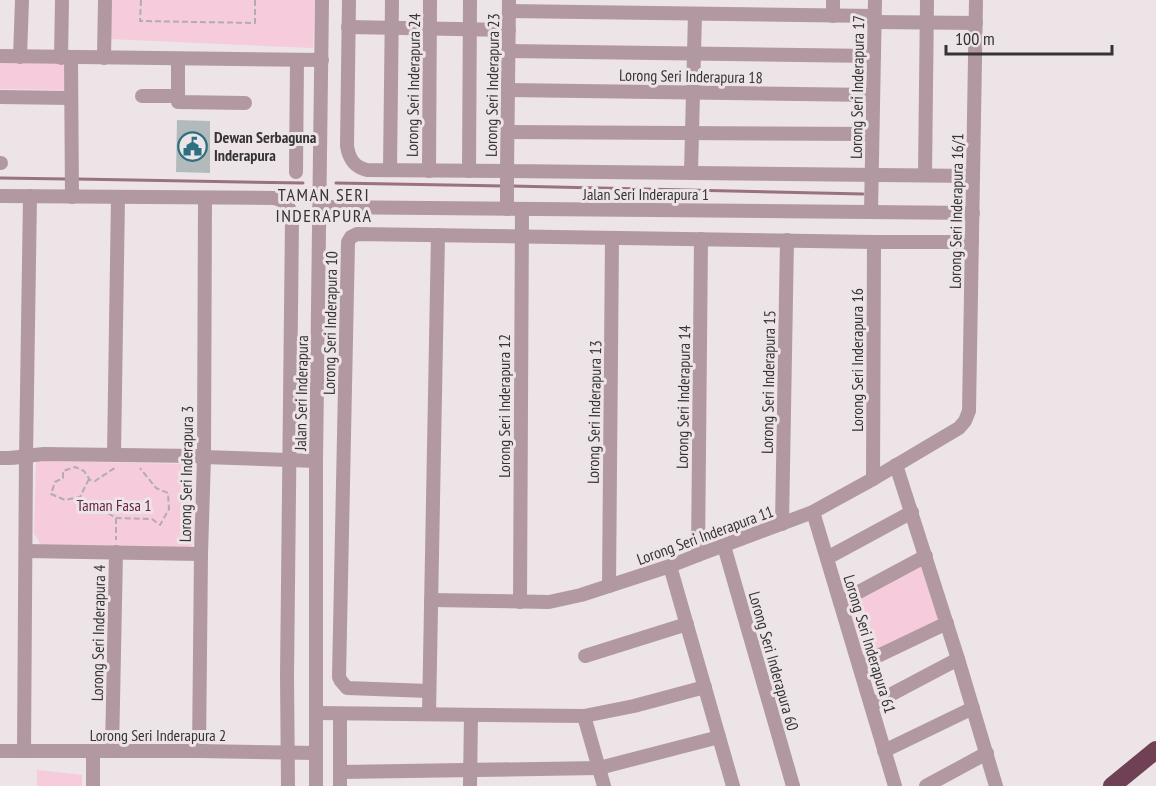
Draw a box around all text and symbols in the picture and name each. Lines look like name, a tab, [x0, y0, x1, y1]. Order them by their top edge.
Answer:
street label: Lorong Seri Inderapura 24	[402, 13, 424, 157]
street label: Lorong Seri Inderapura 23	[481, 13, 503, 157]
street label: Lorong Seri Inderapura 17	[846, 15, 868, 159]
scale bar	[946, 18, 1112, 56]
text: 100 m	[955, 27, 995, 50]
street label: Lorong Seri Inderapura 18	[619, 65, 763, 87]
place label: Dewan Serbaguna Inderapura	[214, 127, 317, 165]
public building icon: Dewan Serbaguna Inderapura	[177, 130, 209, 162]
street label: Lorong Seri Inderapura 16/1	[945, 133, 967, 289]
district label: TAMAN SERI INDERAPURA	[275, 183, 373, 227]
street label: Jalan Seri Inderapura 1	[582, 184, 709, 204]
street label: Lorong Seri Inderapura 10	[319, 251, 341, 395]
street label: Lorong Seri Inderapura 16	[847, 288, 867, 432]
street label: Lorong Seri Inderapura 15	[757, 310, 779, 454]
street label: Lorong Seri Inderapura 14	[672, 325, 694, 469]
street label: Lorong Seri Inderapura 12	[494, 334, 514, 478]
street label: Jalan Seri Inderapura	[290, 335, 312, 452]
street label: Lorong Seri Inderapura 13	[583, 340, 605, 484]
street label: Lorong Seri Inderapura 3	[175, 406, 197, 542]
park label: Taman Fasa 1	[77, 495, 151, 515]
street label: Lorong Seri Inderapura 11	[634, 501, 776, 569]
street label: Lorong Seri Inderapura 4	[87, 565, 109, 701]
street label: Lorong Seri Inderapura 61	[839, 572, 901, 716]
street label: Lorong Seri Inderapura 60	[745, 589, 803, 733]
street label: Lorong Seri Inderapura 2	[90, 725, 226, 745]

